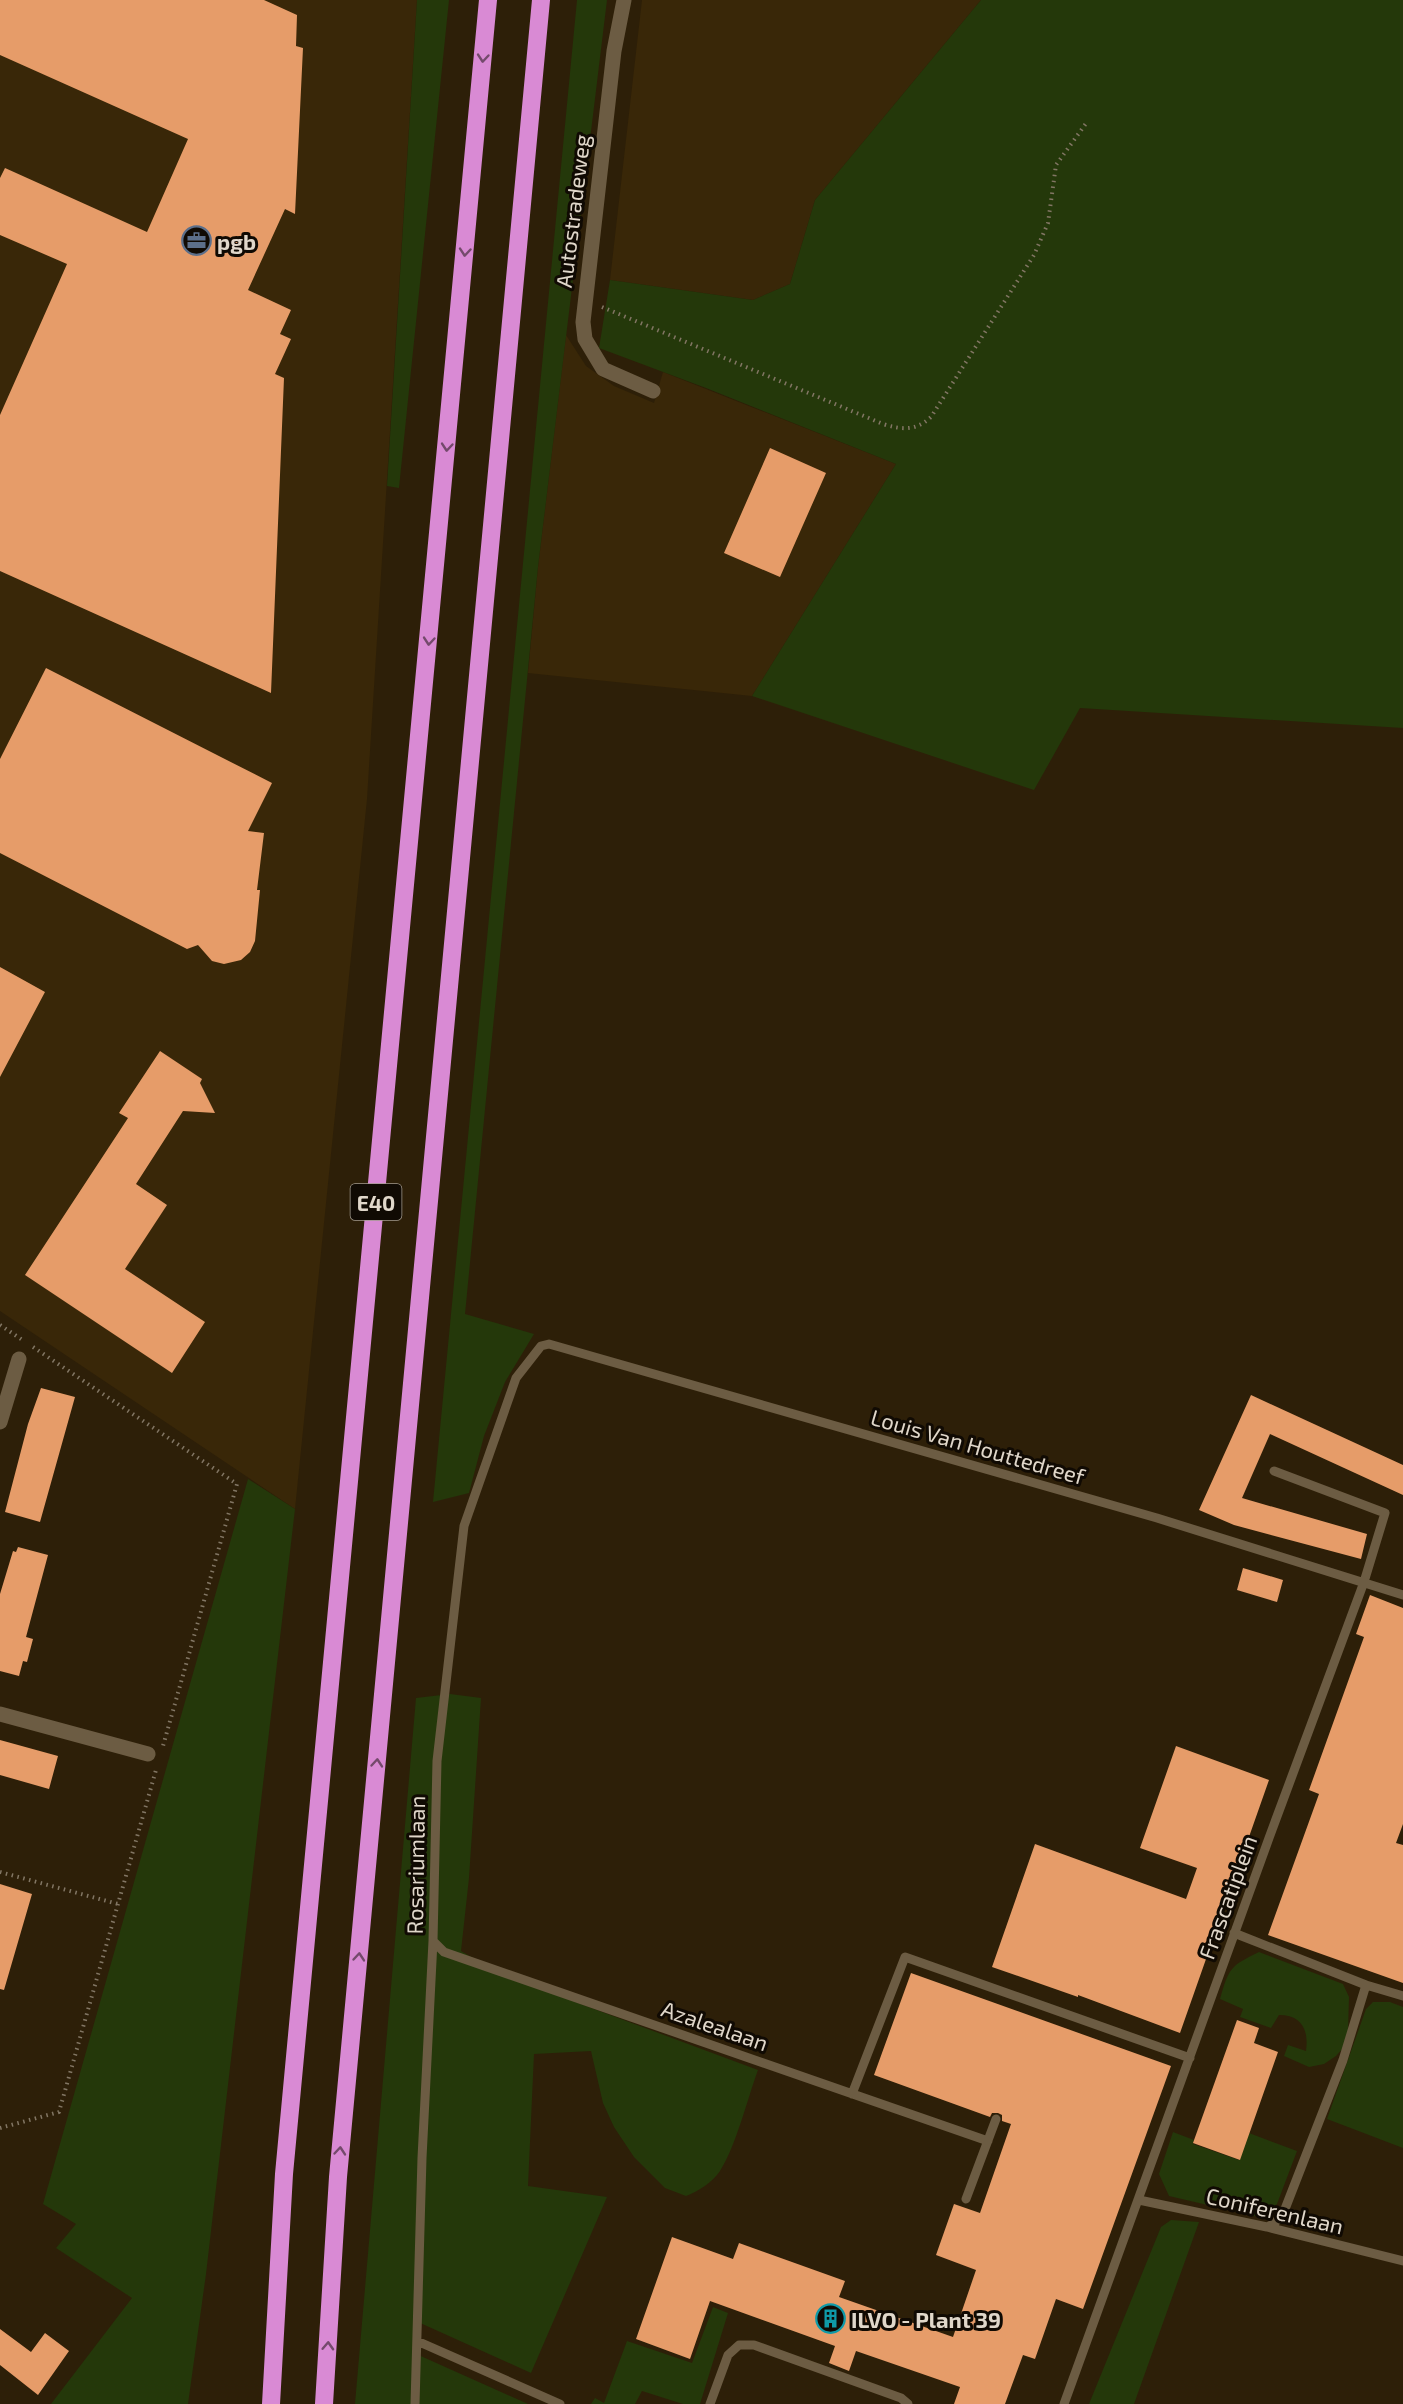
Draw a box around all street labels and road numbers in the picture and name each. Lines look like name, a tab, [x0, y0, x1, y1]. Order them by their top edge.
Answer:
street label: Autostradeweg	[550, 133, 594, 289]
road number: E40	[350, 1184, 401, 1220]
street label: Louis Van Houttedreef	[868, 1403, 1089, 1489]
street label: Rosariumlaan	[401, 1795, 429, 1935]
street label: Frascatiplein	[1193, 1832, 1261, 1962]
street label: Azalealaan	[658, 1995, 772, 2055]
street label: Coniferenlaan	[1204, 2182, 1346, 2238]

